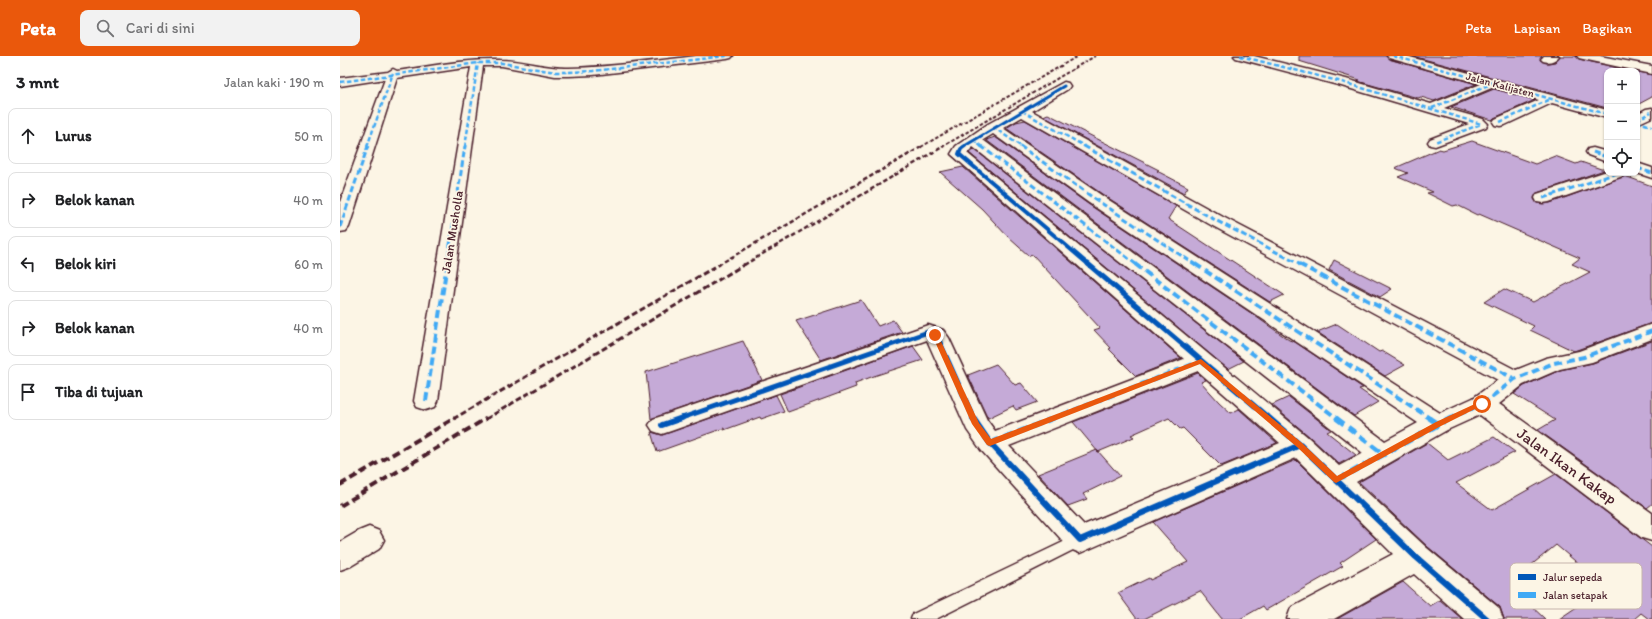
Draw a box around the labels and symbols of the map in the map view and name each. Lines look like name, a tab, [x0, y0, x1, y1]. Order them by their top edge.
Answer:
street label: Jalan Kalijaten	[1464, 70, 1536, 101]
street label: Jalan Musholla	[438, 189, 466, 275]
route end	[926, 326, 944, 344]
route start	[1473, 395, 1491, 413]
street label: Jalan Ikan Kakap	[1513, 423, 1621, 509]
legend	[1510, 563, 1642, 609]
text: Jalur sepeda	[1543, 571, 1603, 584]
text: Jalan setapak	[1543, 589, 1608, 602]

